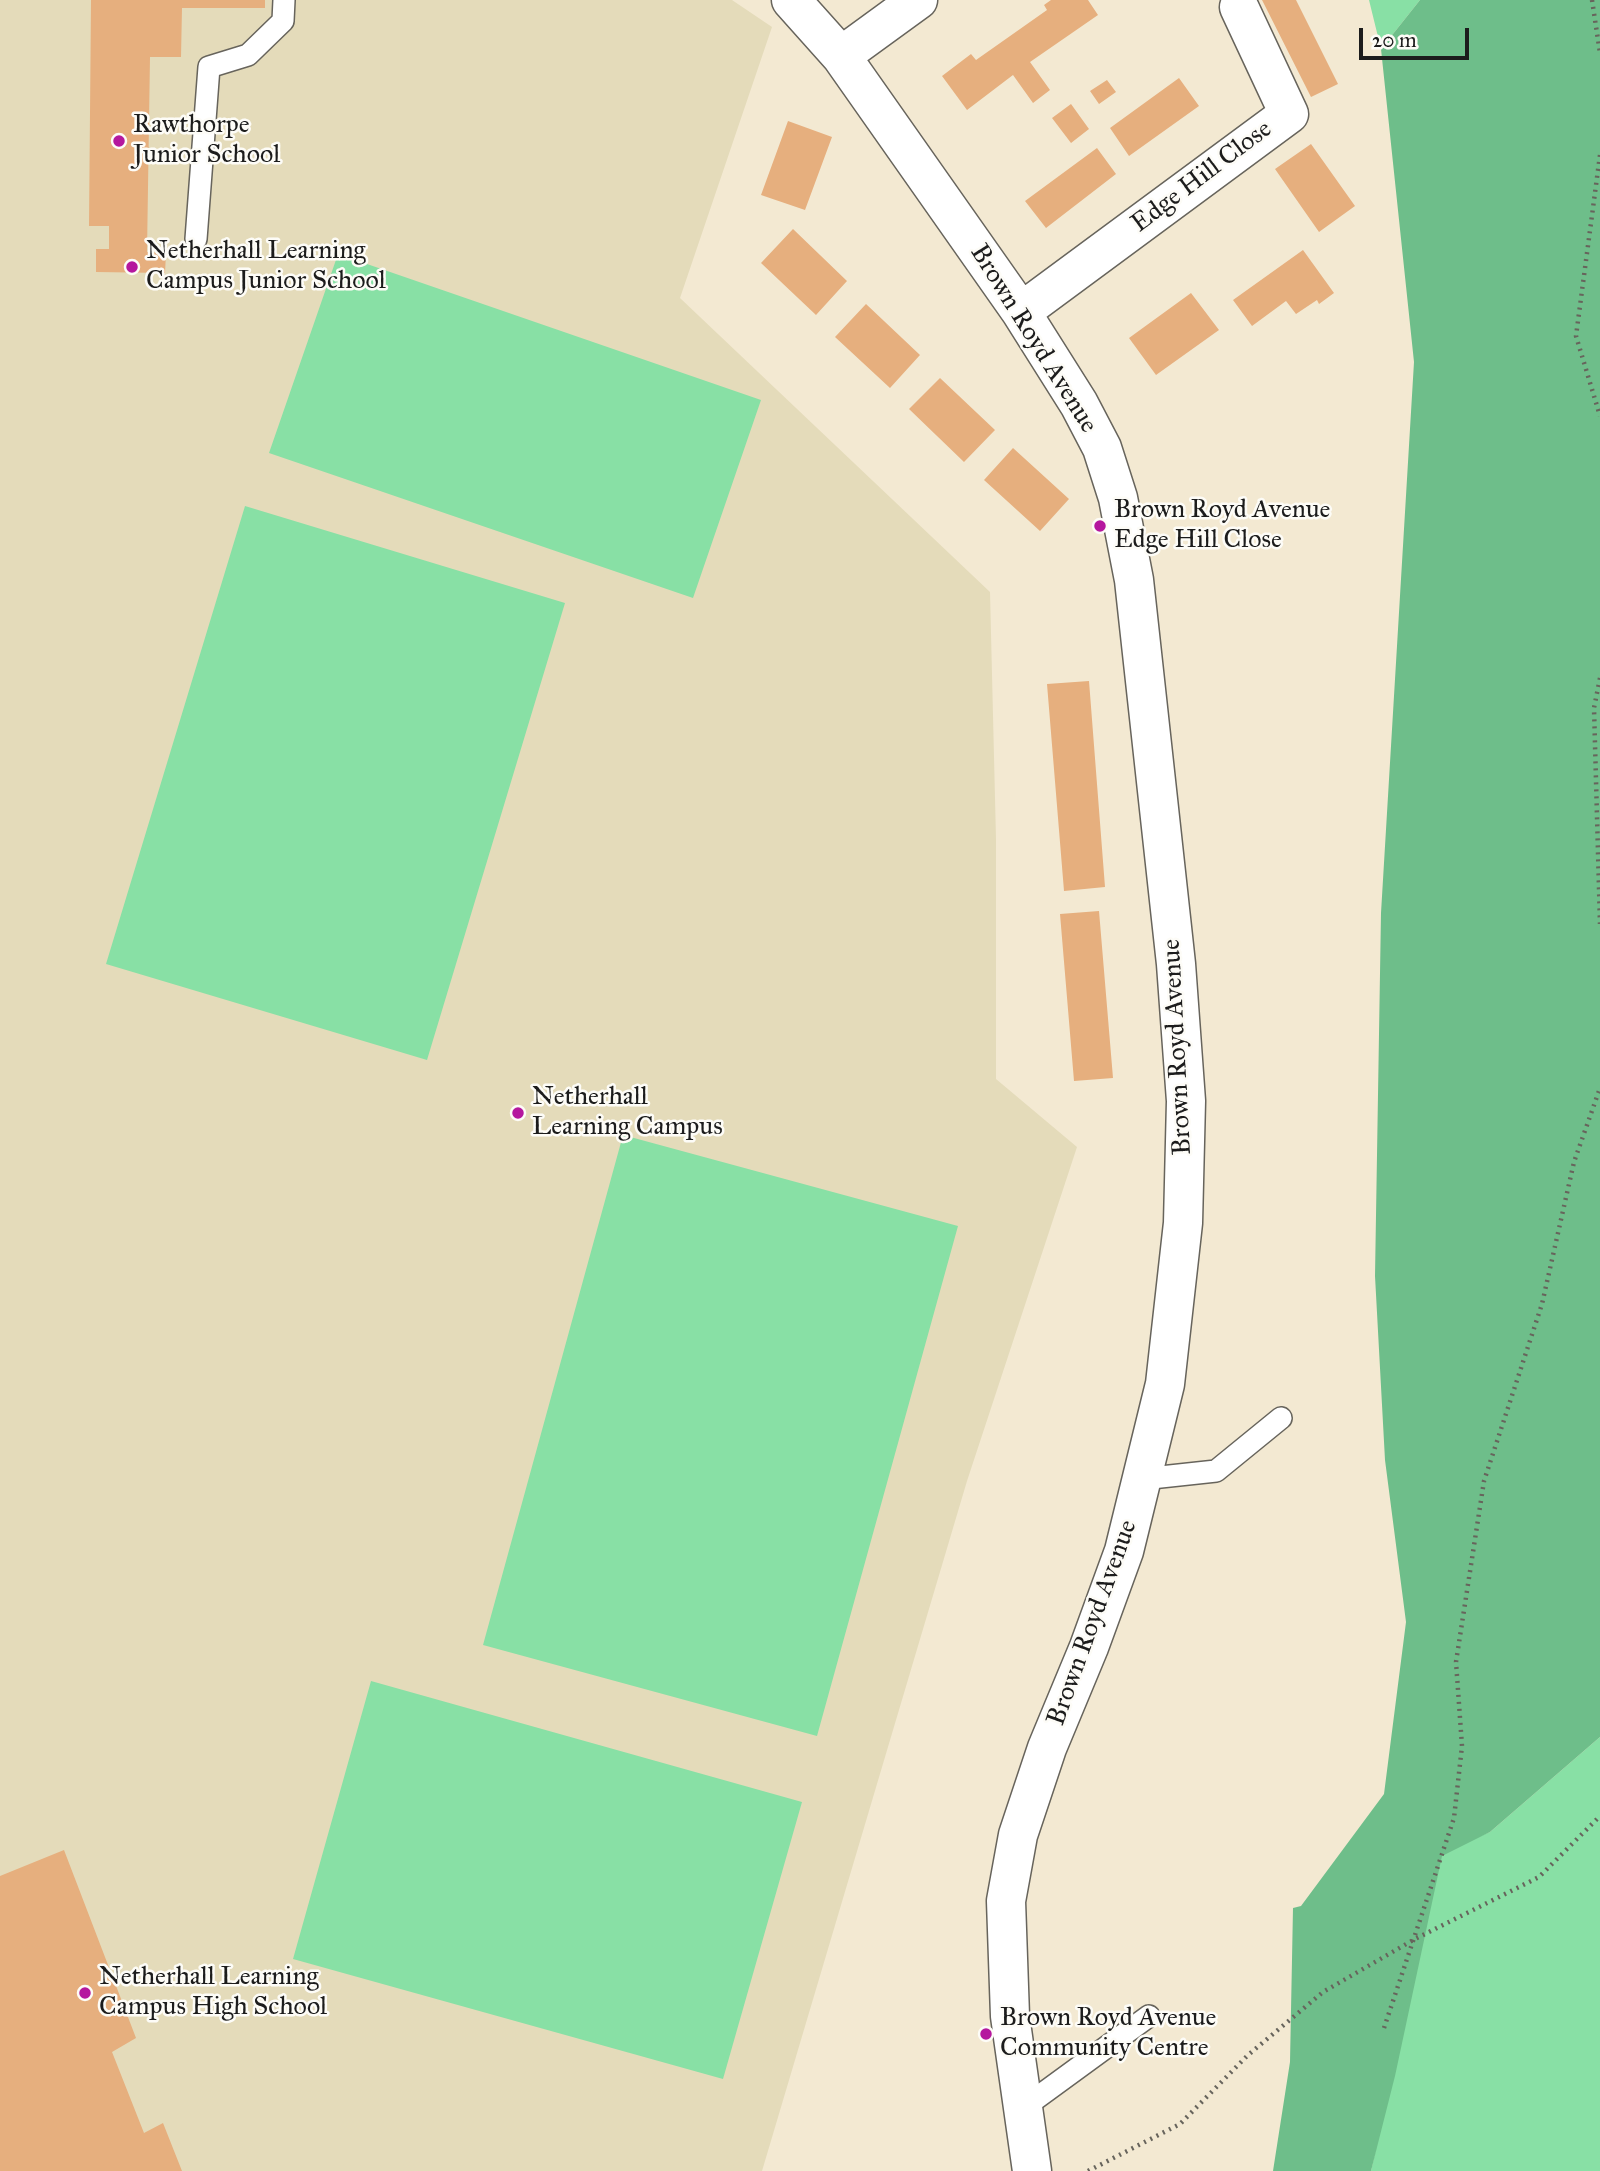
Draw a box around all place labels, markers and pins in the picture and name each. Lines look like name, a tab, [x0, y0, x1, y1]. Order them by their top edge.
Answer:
place label: Rawthorpe Junior School	[133, 110, 280, 172]
marker: Rawthorpe Junior School	[111, 133, 127, 149]
place label: Netherhall Learning Campus Junior School	[146, 236, 386, 298]
marker: Netherhall Learning Campus Junior School	[124, 259, 140, 275]
place label: Brown Royd Avenue Edge Hill Close	[1114, 495, 1330, 556]
marker: Brown Royd Avenue Edge Hill Close	[1092, 518, 1108, 534]
place label: Netherhall Learning Campus	[532, 1082, 723, 1144]
marker: Netherhall Learning Campus	[510, 1105, 526, 1121]
place label: Netherhall Learning Campus High School	[99, 1962, 327, 2024]
marker: Netherhall Learning Campus High School	[77, 1985, 93, 2001]
place label: Brown Royd Avenue Community Centre	[1000, 2003, 1216, 2064]
marker: Brown Royd Avenue Community Centre	[978, 2026, 994, 2042]

